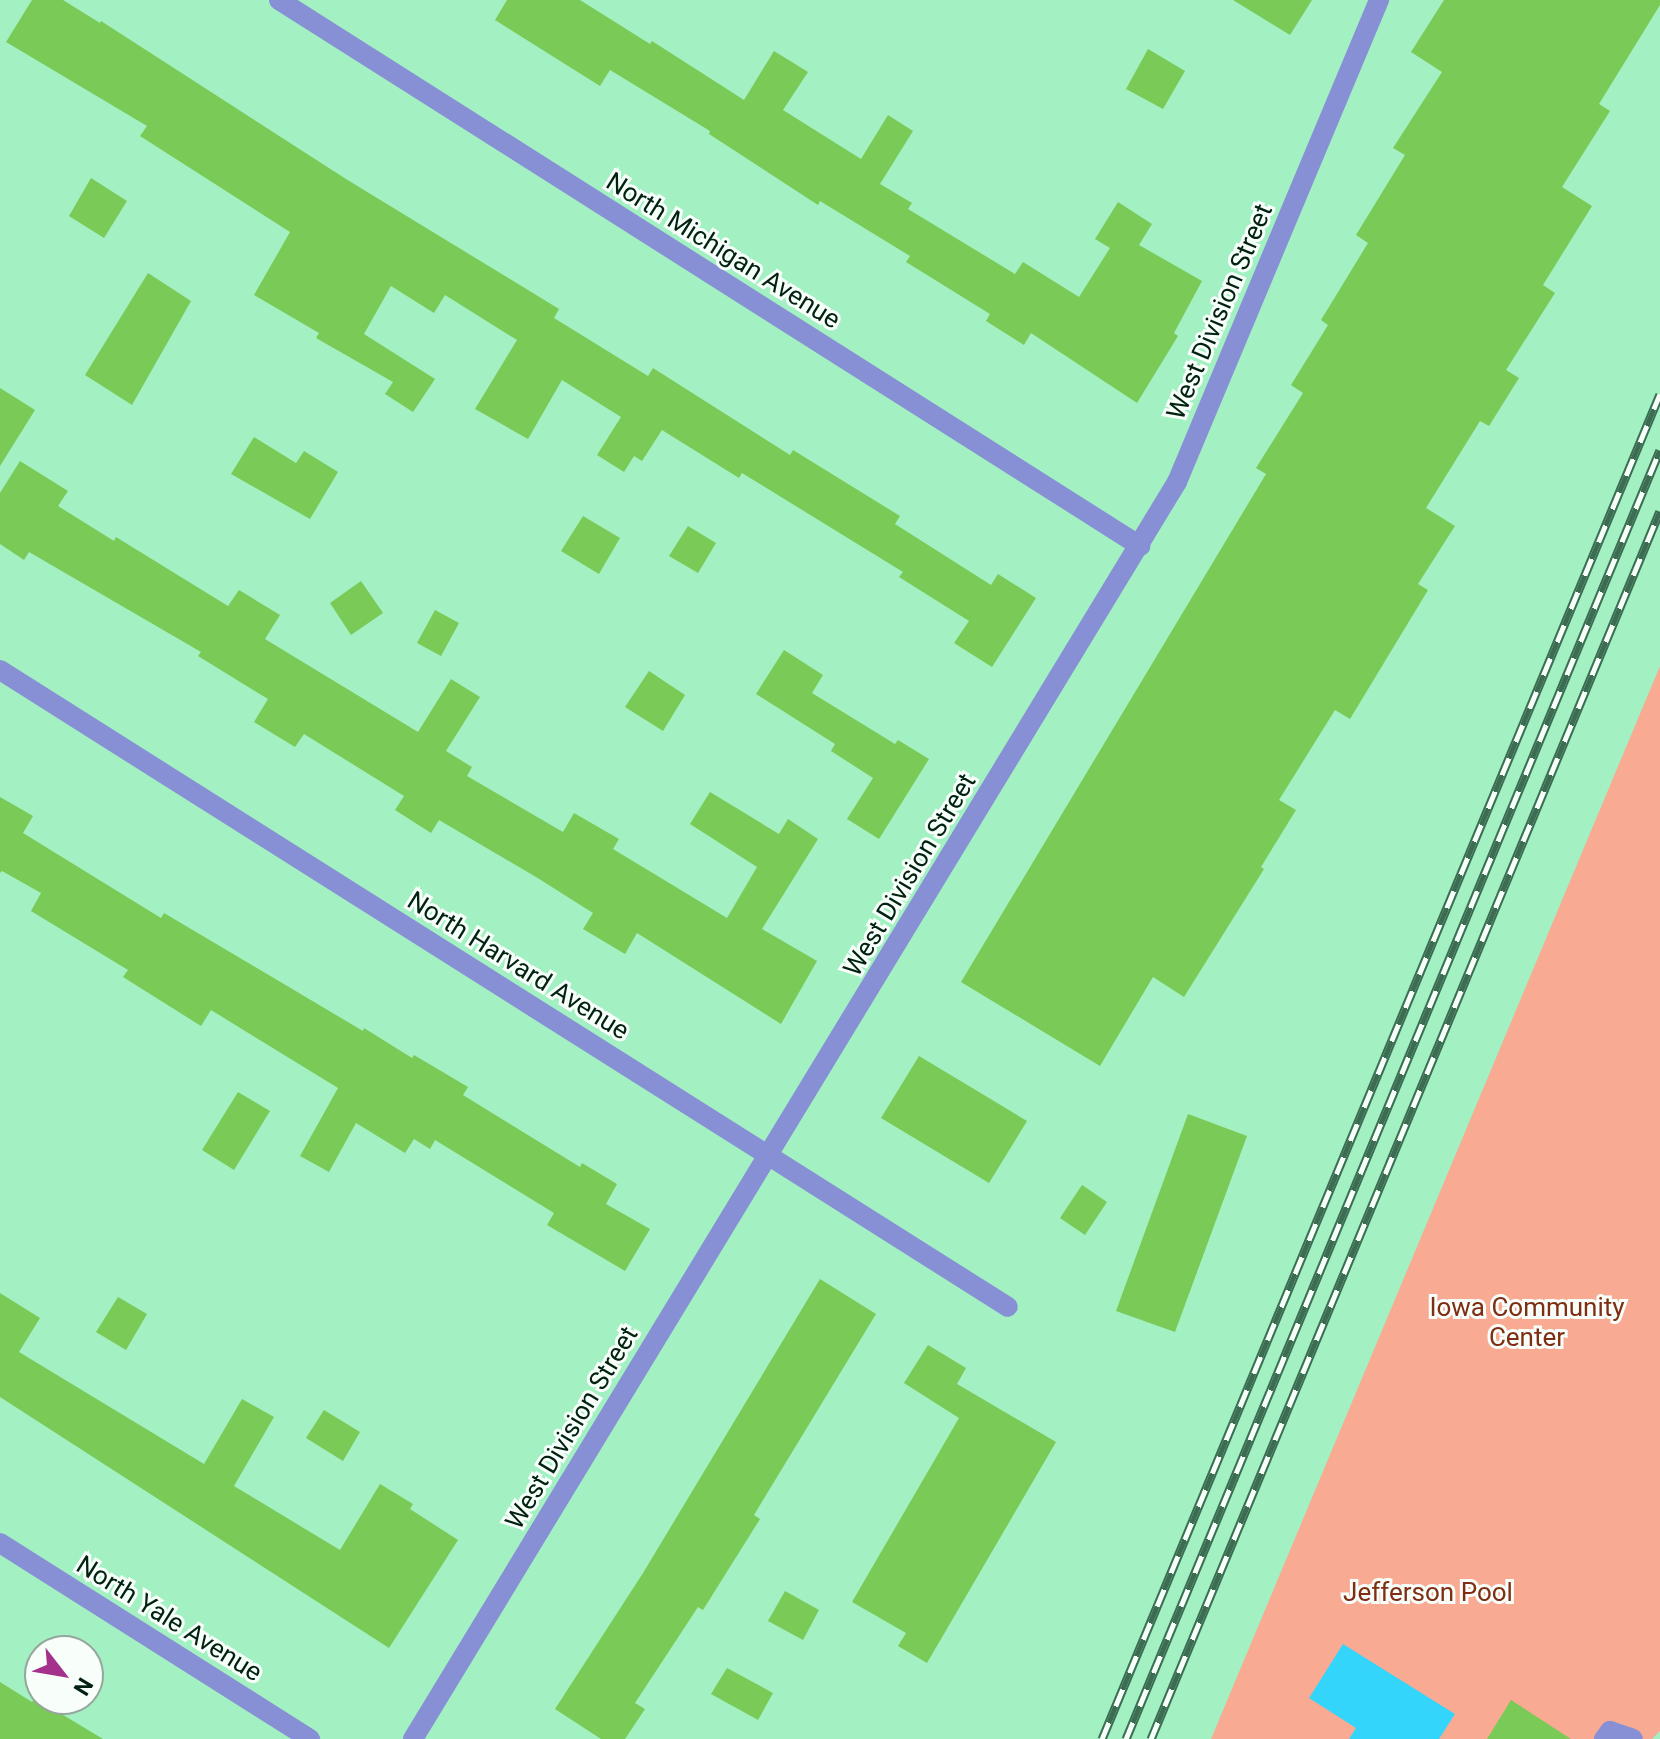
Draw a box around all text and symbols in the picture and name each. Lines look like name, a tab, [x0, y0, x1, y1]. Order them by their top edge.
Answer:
street label: North Michigan Avenue	[600, 166, 846, 336]
street label: West Division Street	[1160, 200, 1280, 424]
street label: West Division Street	[837, 768, 983, 982]
street label: North Harvard Avenue	[402, 885, 634, 1047]
park label: Iowa Community Center	[1429, 1292, 1625, 1354]
street label: West Division Street	[499, 1321, 645, 1535]
street label: North Yale Avenue	[71, 1549, 267, 1689]
park label: Jefferson Pool	[1343, 1577, 1513, 1609]
north arrow	[24, 1635, 104, 1715]

